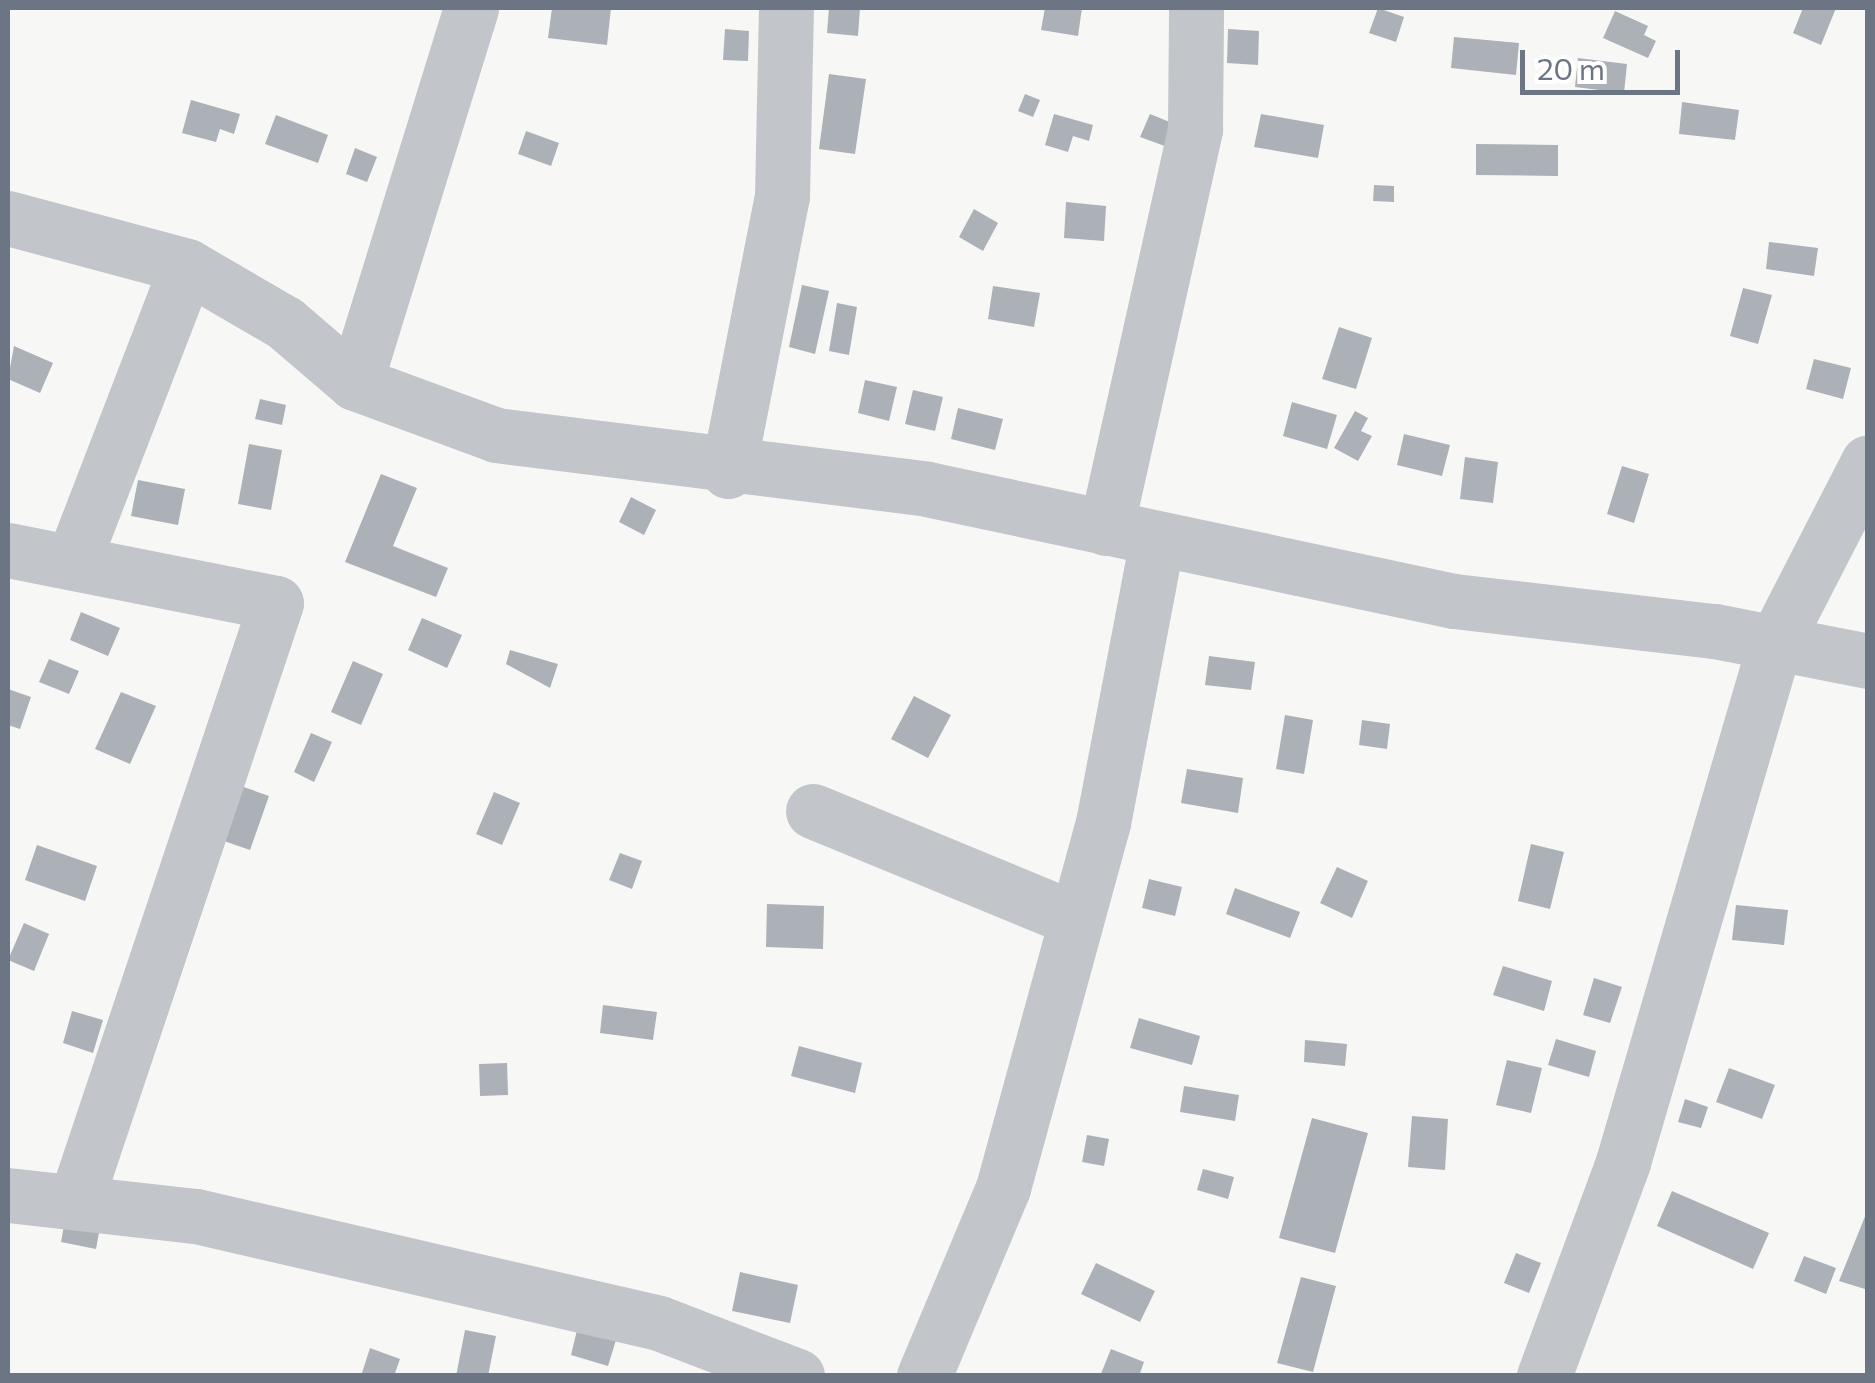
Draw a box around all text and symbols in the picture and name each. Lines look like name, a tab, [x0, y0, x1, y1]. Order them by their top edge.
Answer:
scale bar	[1525, 30, 1685, 92]
text: 20 m	[1537, 49, 1605, 86]

